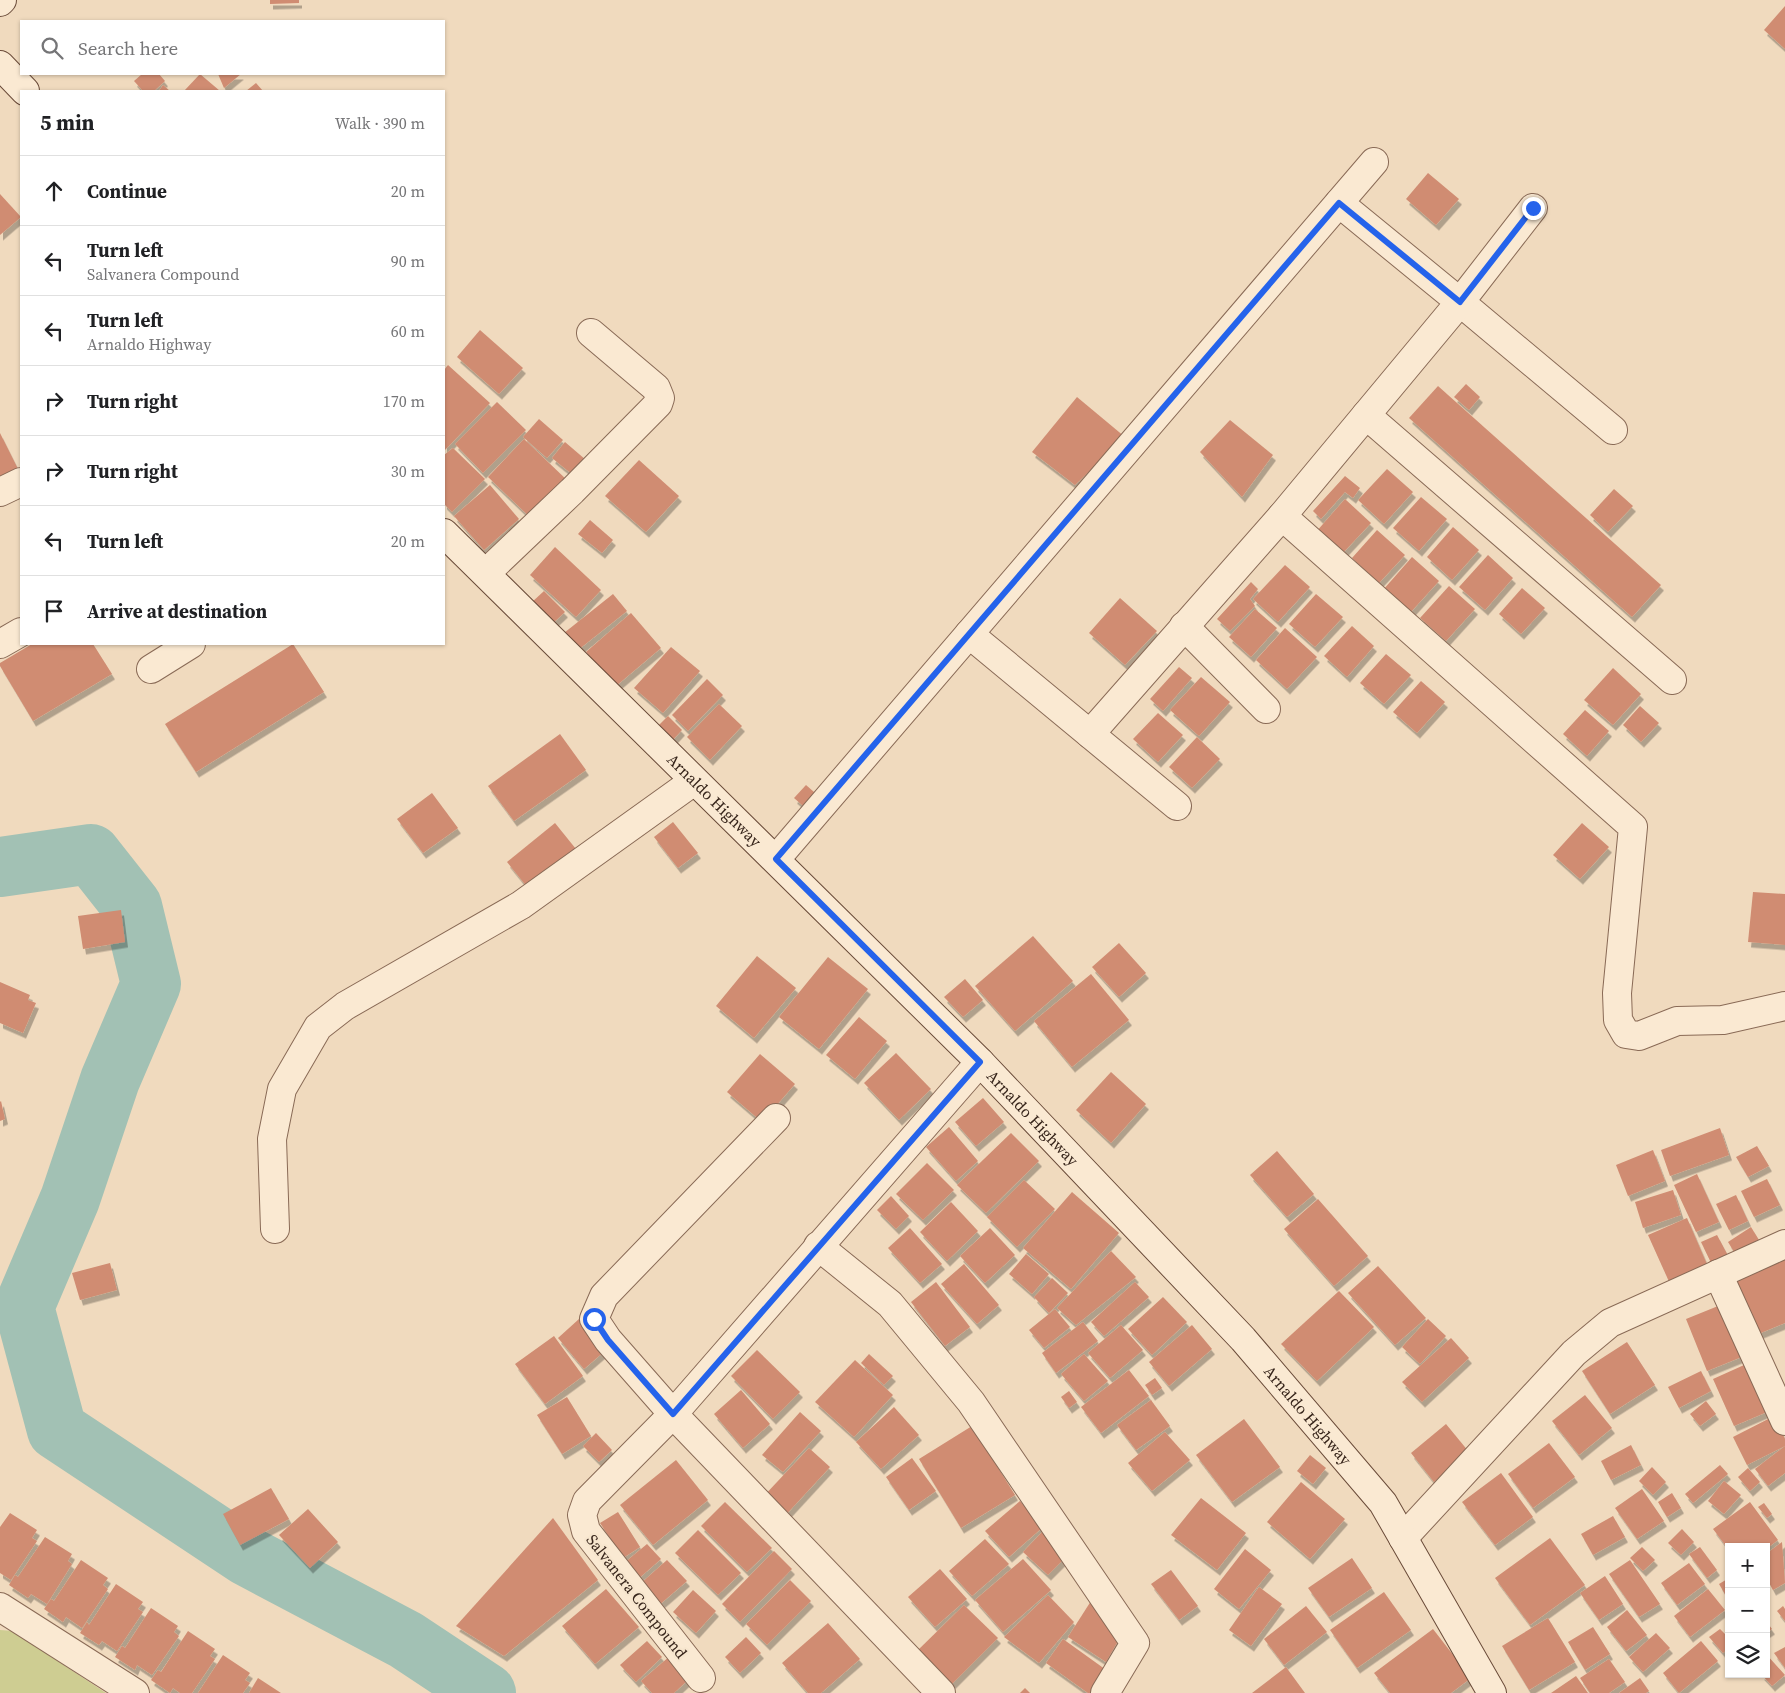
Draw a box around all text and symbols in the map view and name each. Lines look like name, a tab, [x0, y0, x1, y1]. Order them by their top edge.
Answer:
search box	[20, 20, 445, 75]
icon: search	[38, 34, 66, 62]
text: Search here	[78, 35, 178, 61]
text: 5 min	[40, 108, 95, 137]
text: Walk · 390 m	[335, 112, 425, 134]
icon: ahead	[40, 177, 68, 205]
text: Continue	[87, 178, 167, 204]
text: 20 m	[391, 180, 425, 202]
route end	[1522, 197, 1545, 220]
text: Turn left	[87, 237, 163, 263]
icon: left	[40, 247, 68, 275]
text: 90 m	[391, 250, 425, 272]
text: Salvanera Compound	[87, 263, 239, 285]
text: Turn left	[87, 307, 163, 333]
icon: left	[40, 317, 68, 345]
text: 60 m	[391, 320, 425, 342]
text: Arnaldo Highway	[87, 333, 211, 355]
icon: right	[40, 387, 68, 415]
text: Turn right	[87, 388, 178, 414]
text: 170 m	[383, 390, 425, 412]
icon: right	[40, 457, 68, 485]
text: Turn right	[87, 458, 178, 484]
text: 30 m	[391, 460, 425, 482]
icon: left	[40, 527, 68, 555]
text: Turn left	[87, 528, 163, 554]
text: 20 m	[391, 530, 425, 552]
icon: arrive	[40, 597, 68, 625]
text: Arrive at destination	[87, 598, 267, 624]
street label: Arnaldo Highway	[662, 748, 767, 852]
street label: Arnaldo Highway	[982, 1065, 1084, 1171]
route start	[583, 1308, 606, 1331]
street label: Arnaldo Highway	[1259, 1361, 1357, 1470]
street label: Salvanera Compound	[581, 1529, 693, 1663]
map controls	[1725, 1543, 1770, 1678]
button: +	[1725, 1543, 1770, 1588]
button: −	[1725, 1588, 1770, 1633]
button: layers	[1725, 1633, 1770, 1678]

